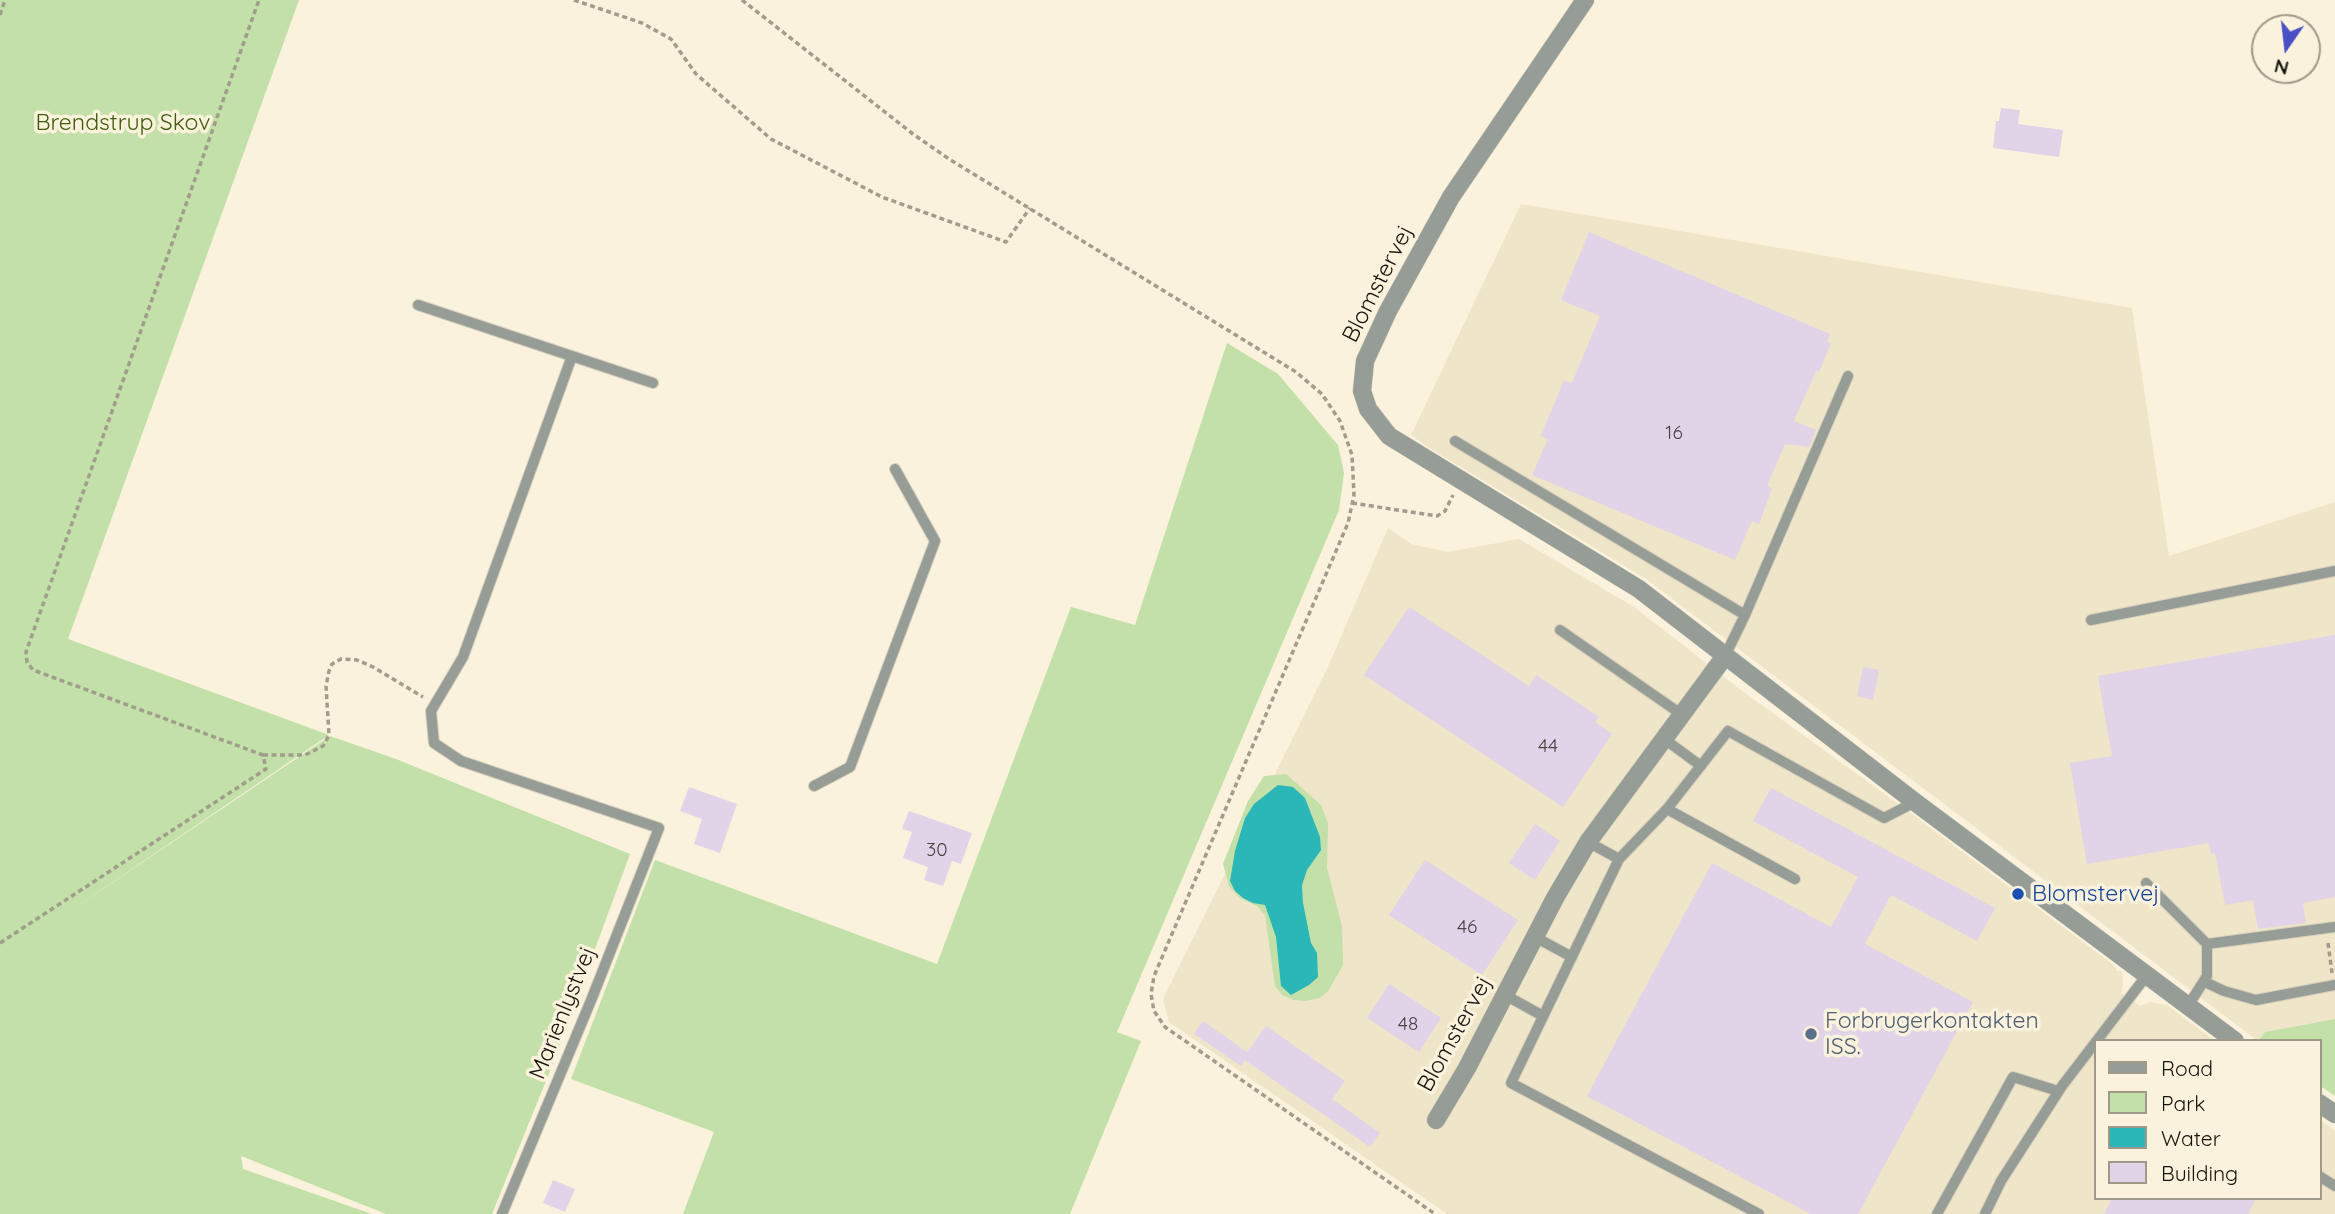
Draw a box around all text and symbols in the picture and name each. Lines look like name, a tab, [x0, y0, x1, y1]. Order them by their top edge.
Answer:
north arrow	[2251, 14, 2321, 84]
text: N	[2272, 54, 2291, 81]
park label: Brendstrup Skov	[36, 109, 210, 137]
street label: Blomstervej	[1337, 221, 1419, 347]
house number: 16	[1665, 422, 1683, 444]
house number: 44	[1538, 735, 1558, 757]
house number: 30	[926, 839, 948, 861]
place label: Blomstervej	[2032, 880, 2160, 908]
marker: Blomstervej	[2010, 886, 2026, 902]
house number: 46	[1457, 916, 1477, 938]
street label: Marienlystvej	[524, 943, 602, 1083]
street label: Blomstervej	[1412, 972, 1498, 1096]
place label: Forbrugerkontakten ISS.	[1825, 1007, 2039, 1061]
house number: 48	[1398, 1013, 1418, 1035]
marker: Forbrugerkontakten ISS.	[1803, 1026, 1819, 1042]
legend	[2094, 1039, 2321, 1200]
text: Road	[2161, 1055, 2213, 1081]
text: Park	[2161, 1090, 2205, 1116]
text: Water	[2161, 1125, 2221, 1151]
text: Building	[2161, 1160, 2238, 1186]

